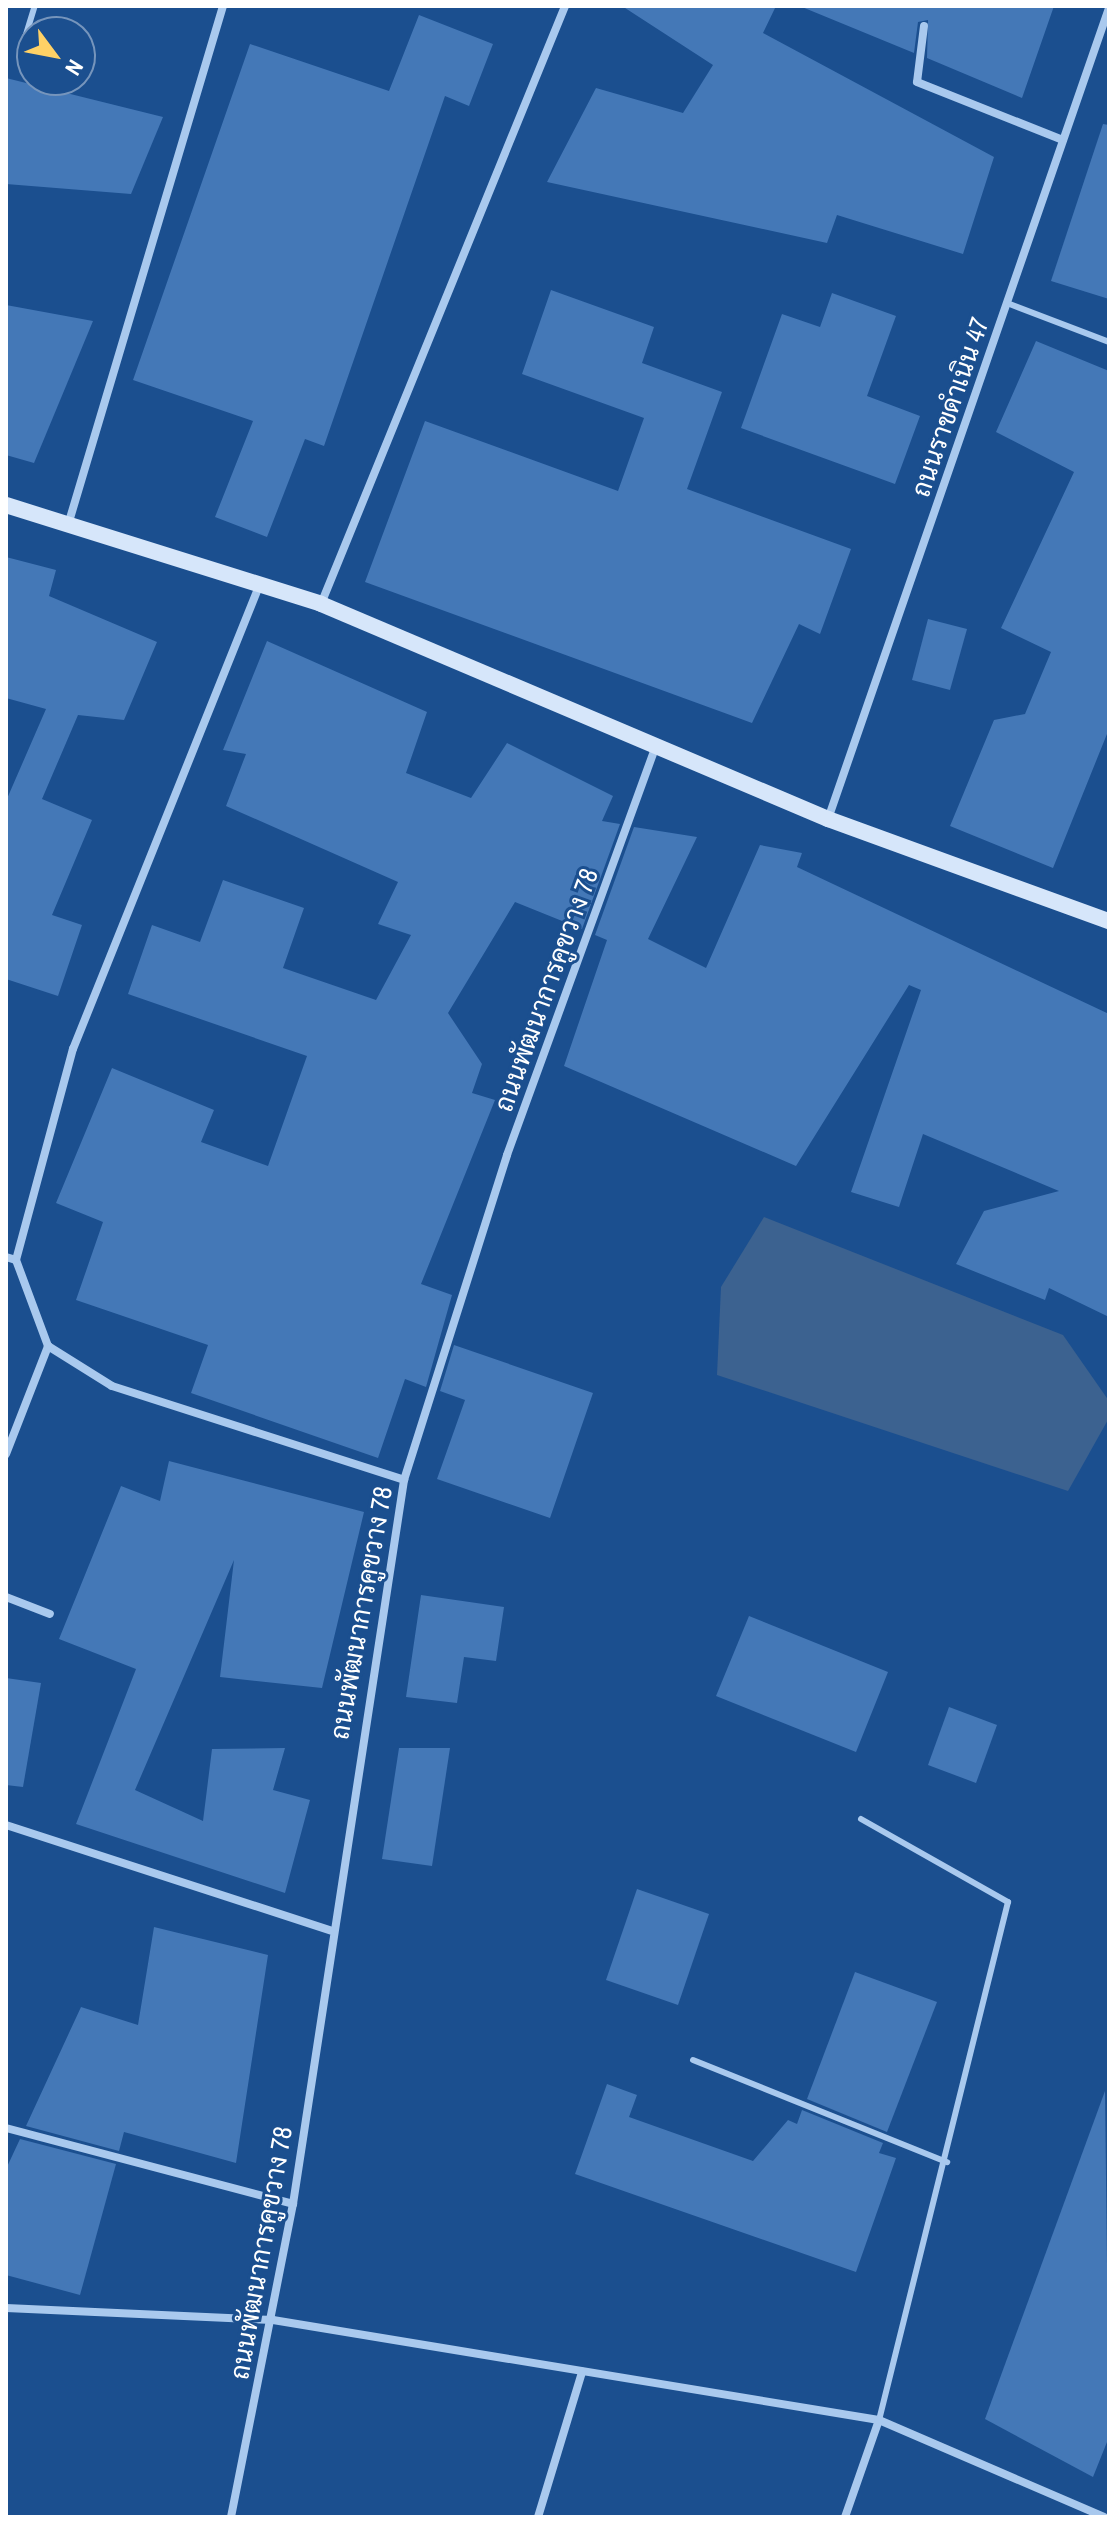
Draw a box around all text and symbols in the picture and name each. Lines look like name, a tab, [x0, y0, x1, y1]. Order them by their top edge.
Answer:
north arrow	[16, 16, 96, 96]
text: N	[58, 54, 91, 81]
street label: ถนนราขดำเนิน 47	[905, 313, 995, 501]
street label: ถนนพัฒนาการคูขวาง 78	[487, 864, 605, 1116]
street label: ถนนพัฒนาการคูขวาง 78	[323, 1484, 399, 1742]
street label: ถนนพัฒนาการคูขวาง 78	[223, 2124, 299, 2382]

